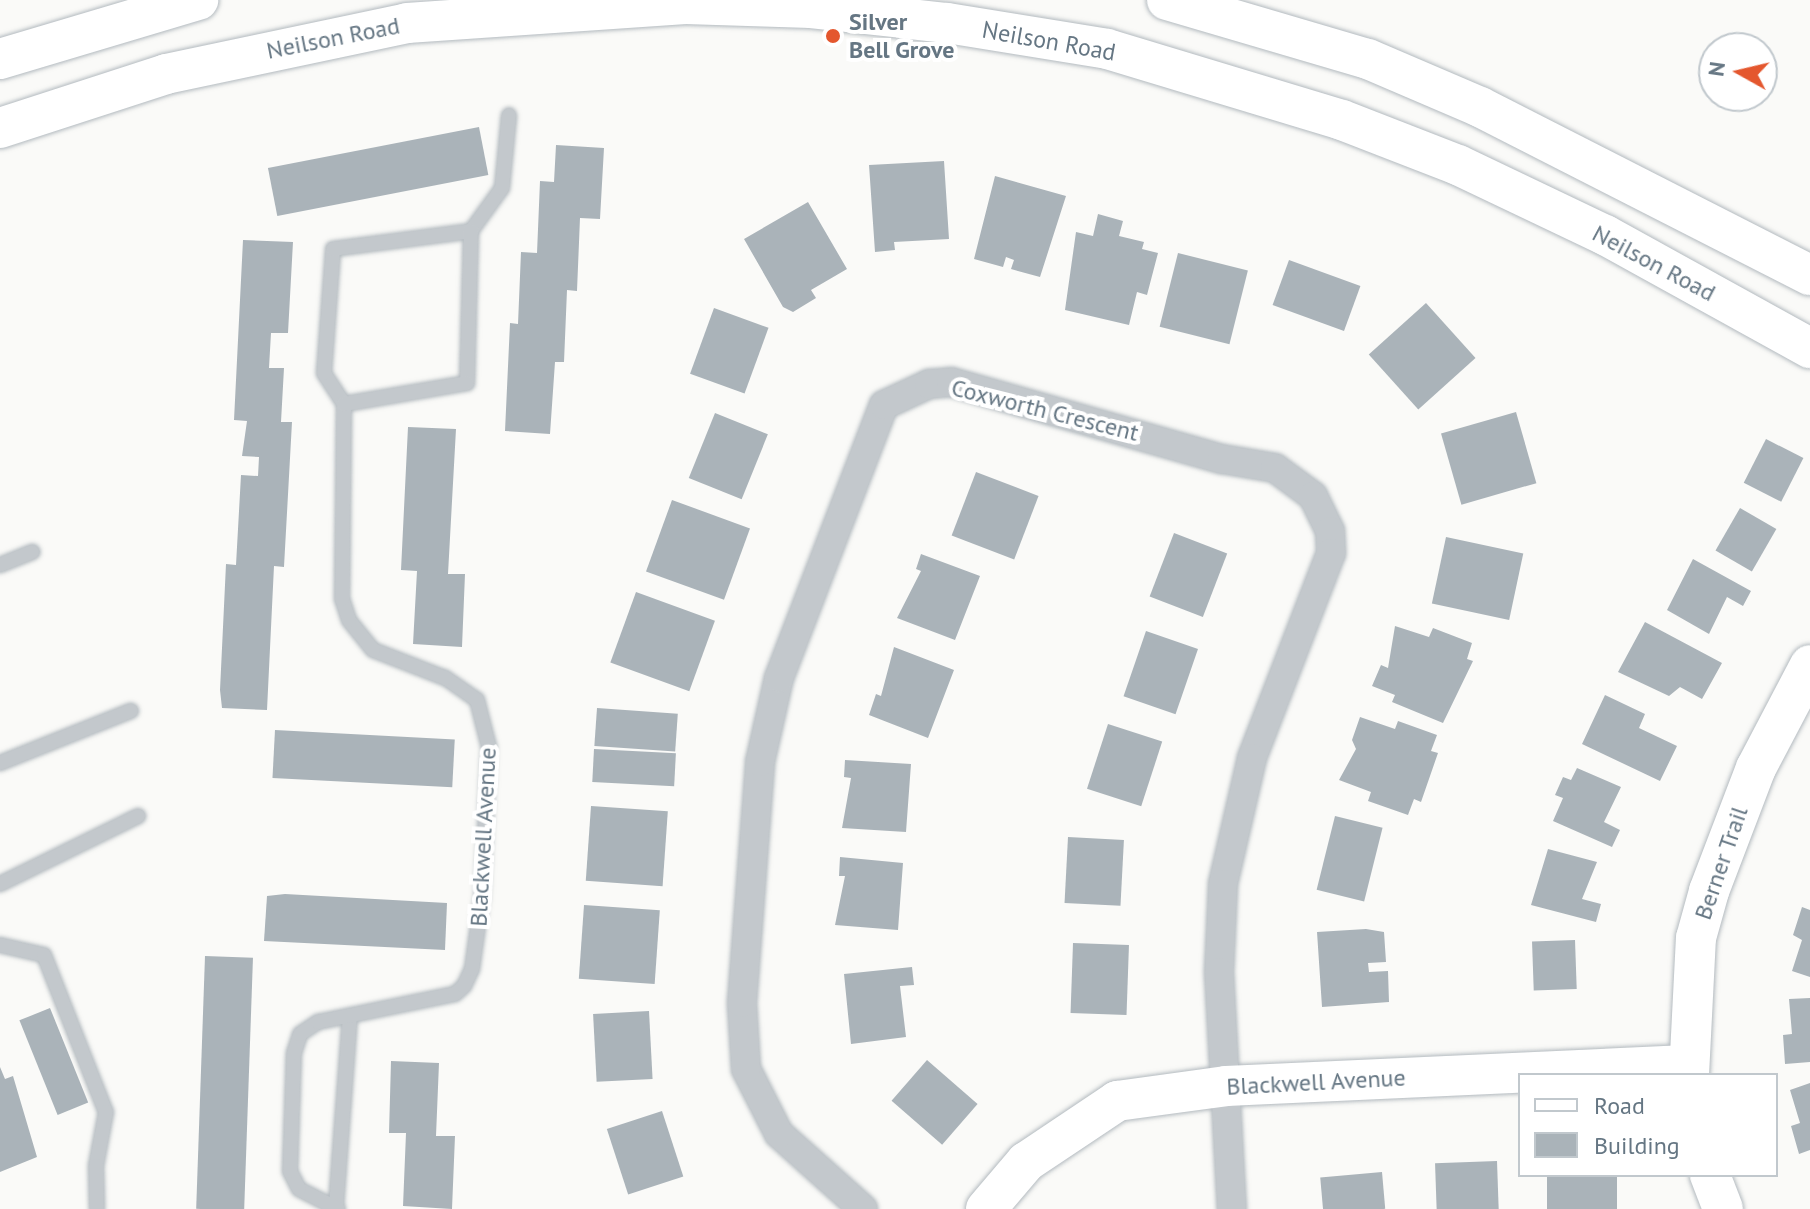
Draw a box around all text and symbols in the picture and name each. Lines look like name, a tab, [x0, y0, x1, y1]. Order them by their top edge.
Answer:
place label: Silver Bell Grove	[849, 8, 955, 64]
street label: Neilson Road	[264, 11, 402, 65]
street label: Neilson Road	[980, 15, 1118, 67]
marker: Silver Bell Grove	[824, 27, 842, 45]
north arrow	[1698, 32, 1778, 112]
text: N	[1701, 60, 1731, 78]
street label: Neilson Road	[1588, 219, 1720, 307]
street label: Coxworth Crescent	[948, 373, 1142, 447]
street label: Blackwell Avenue	[464, 746, 502, 928]
street label: Berner Trail	[1688, 802, 1754, 924]
street label: Blackwell Avenue	[1225, 1063, 1407, 1101]
legend	[1518, 1073, 1778, 1177]
text: Road	[1594, 1090, 1645, 1121]
text: Building	[1594, 1130, 1680, 1161]

